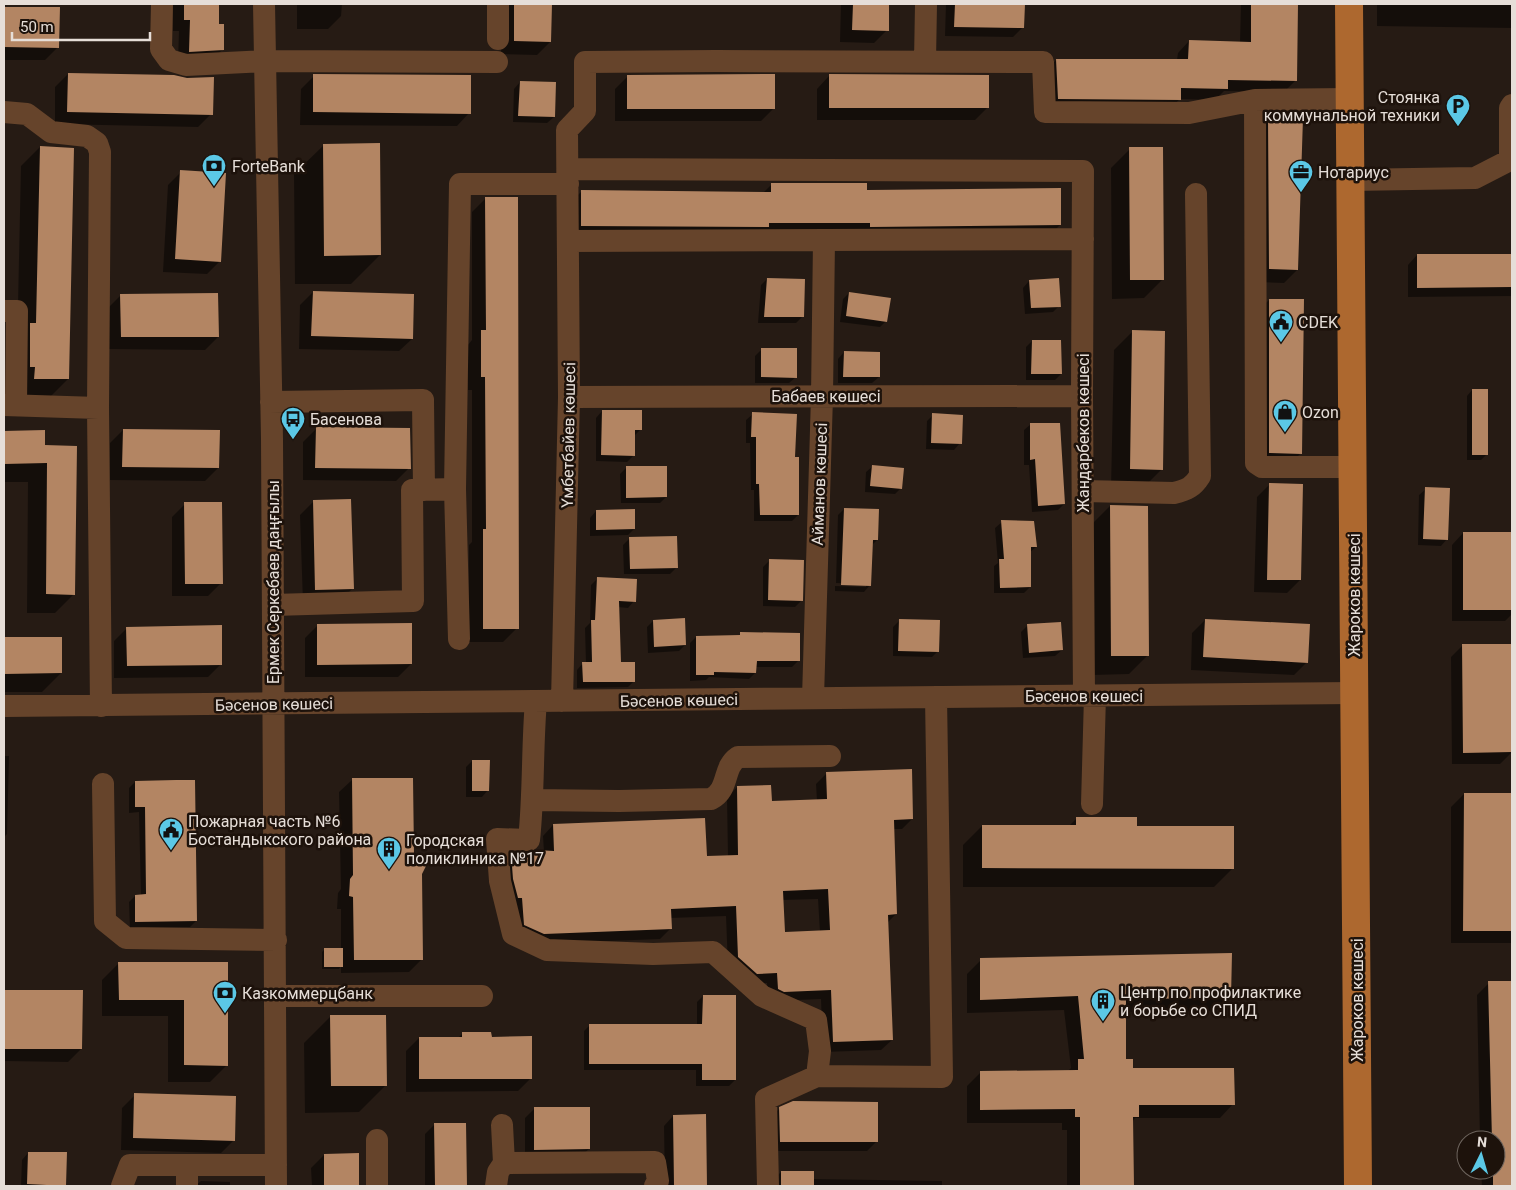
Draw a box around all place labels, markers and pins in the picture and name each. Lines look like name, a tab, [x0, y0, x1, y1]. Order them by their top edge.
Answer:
place label: Стоянка коммунальной техники	[1264, 88, 1440, 125]
parking icon: Стоянка коммунальной техники	[1445, 93, 1471, 127]
bank icon: ForteBank	[201, 153, 227, 187]
place label: ForteBank	[232, 157, 306, 176]
office icon: Нотариуc	[1288, 159, 1314, 193]
place label: Нотариуc	[1318, 163, 1389, 182]
public building icon: CDEK	[1268, 309, 1294, 343]
place label: CDEK	[1298, 313, 1339, 332]
shop icon: Ozon	[1272, 399, 1298, 433]
place label: Ozon	[1302, 403, 1339, 422]
bus stop icon: Басенова	[280, 406, 306, 440]
place label: Басенова	[310, 410, 382, 429]
place label: Пожарная часть №6 Бостандыкского района	[188, 812, 371, 849]
public building icon: Пожарная часть №6 Бостандыкского района	[158, 817, 184, 851]
place label: Городская поликлиника №17	[406, 831, 544, 868]
building icon: Городская поликлиника №17	[376, 836, 402, 870]
bank icon: Казкоммерцбанк	[212, 980, 238, 1014]
place label: Центр по профилактике и борьбе со СПИД	[1120, 983, 1301, 1020]
place label: Казкоммерцбанк	[242, 984, 373, 1003]
building icon: Центр по профилактике и борьбе со СПИД	[1090, 988, 1116, 1022]

